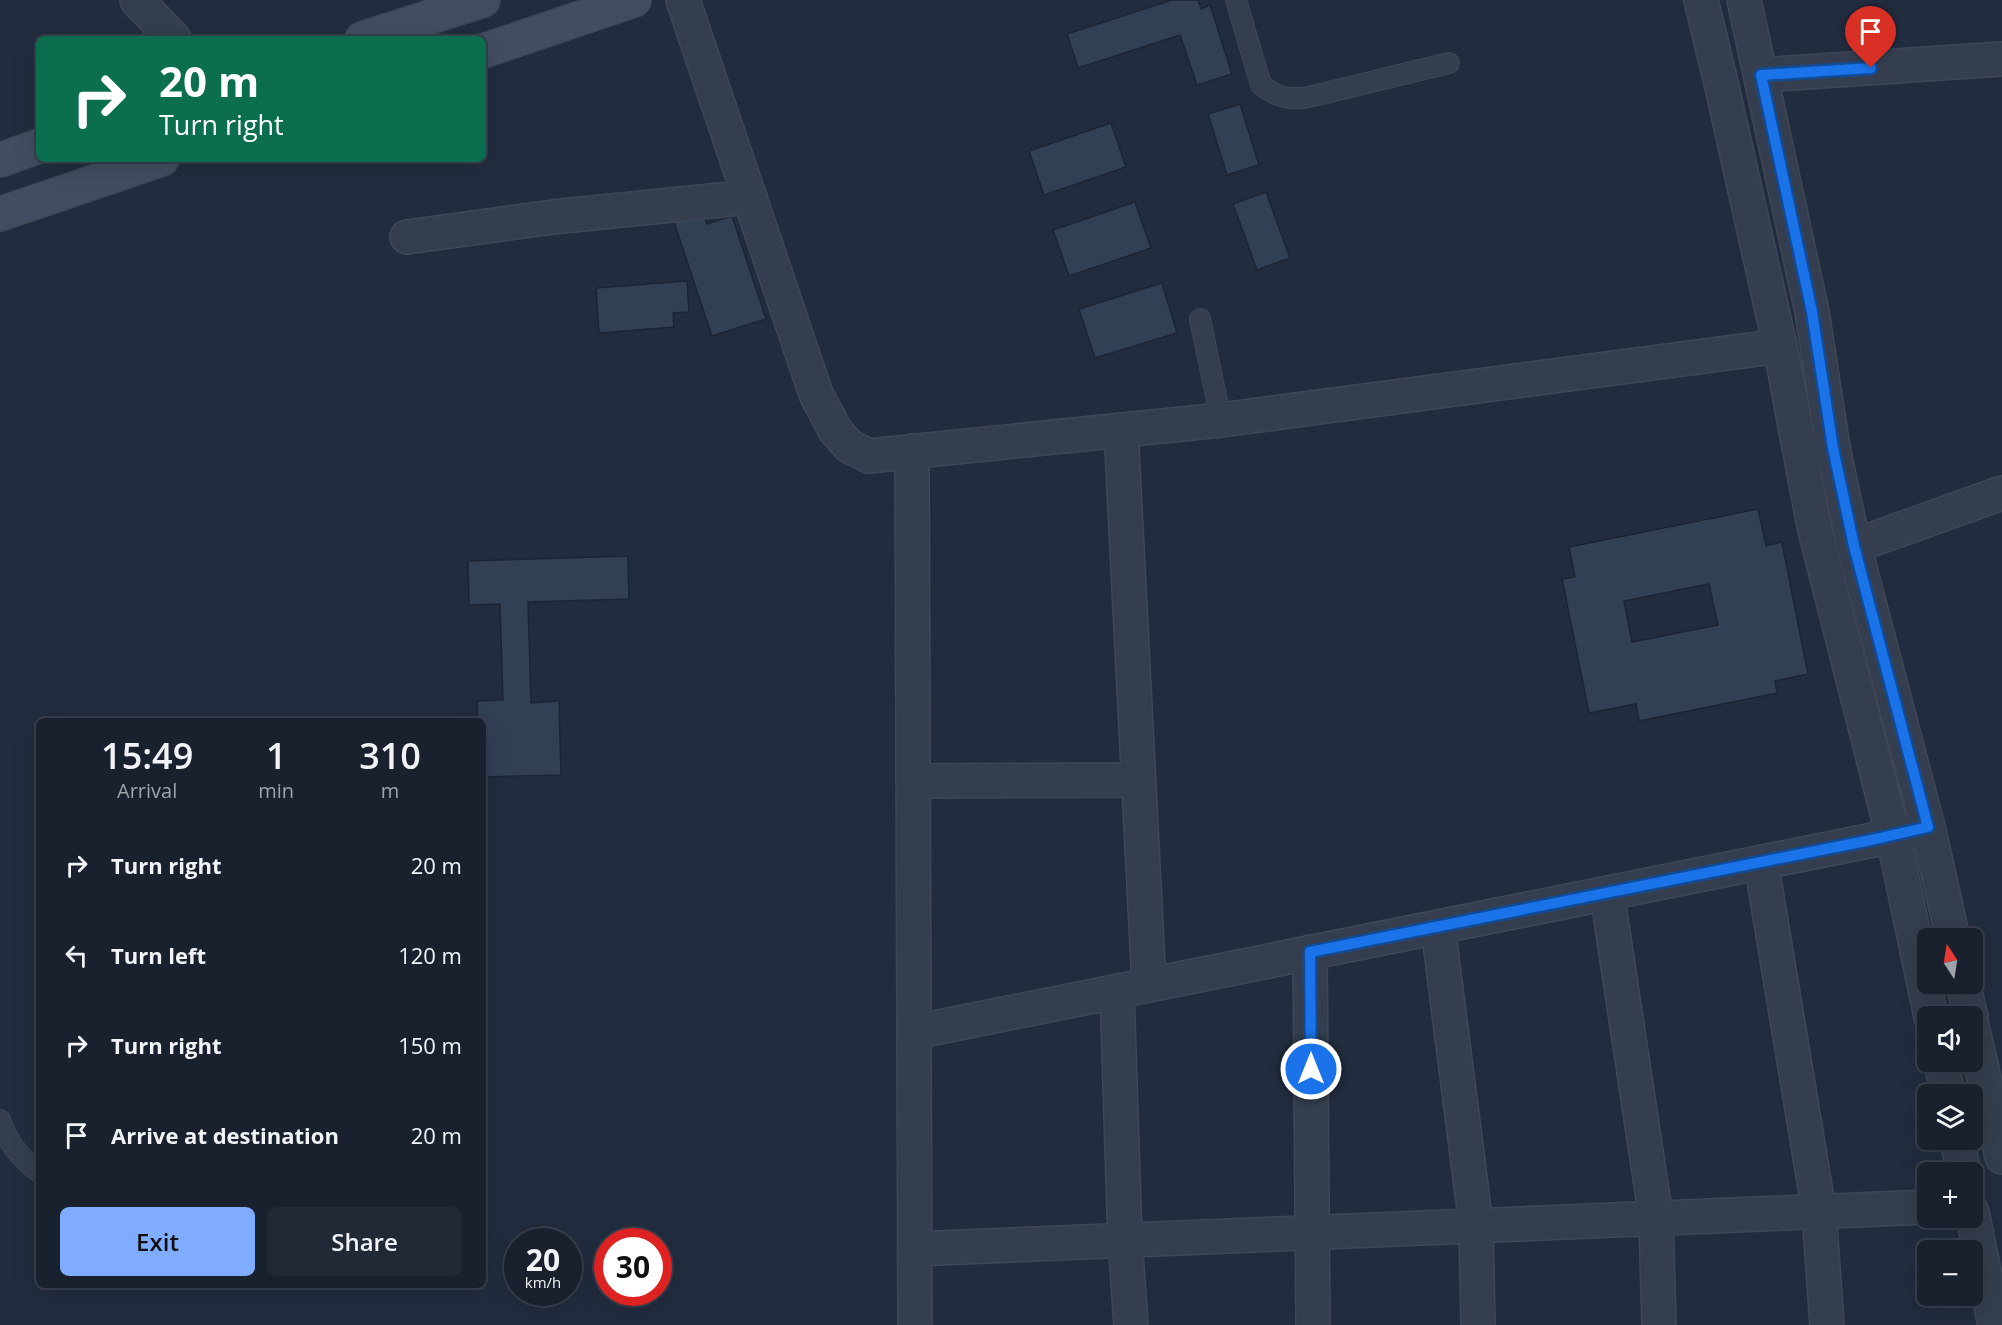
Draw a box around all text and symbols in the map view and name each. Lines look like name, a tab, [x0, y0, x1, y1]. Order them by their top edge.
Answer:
pin	[1845, 6, 1896, 68]
icon: arrive	[1854, 15, 1887, 48]
text: 20 m	[159, 52, 259, 109]
icon: right	[60, 60, 138, 138]
text: Turn right	[159, 106, 284, 143]
text: 15:49	[101, 731, 193, 780]
text: 1	[266, 731, 287, 780]
text: 310	[359, 731, 421, 780]
text: Arrival	[117, 777, 177, 804]
text: min	[258, 777, 294, 804]
text: m	[381, 777, 399, 804]
icon: right	[60, 849, 93, 882]
text: Turn right	[111, 850, 222, 880]
text: 20 m	[411, 850, 462, 880]
north arrow	[1917, 928, 1983, 994]
map controls	[1917, 928, 1983, 1306]
icon: left	[60, 939, 93, 972]
text: Turn left	[111, 940, 206, 970]
text: 120 m	[398, 940, 462, 970]
button: sound	[1917, 1006, 1983, 1072]
icon: right	[60, 1029, 93, 1062]
text: Turn right	[111, 1030, 222, 1060]
text: 150 m	[398, 1030, 462, 1060]
position arrow	[1279, 1037, 1343, 1101]
button: layers	[1917, 1084, 1983, 1150]
icon: arrive	[60, 1119, 93, 1152]
text: Arrive at destination	[111, 1120, 339, 1150]
text: 20 m	[411, 1120, 462, 1150]
button: +	[1917, 1162, 1983, 1228]
button: Exit	[60, 1207, 255, 1276]
button: Share	[267, 1207, 462, 1276]
speed limit sign: 30	[594, 1228, 672, 1306]
text: 20	[526, 1239, 560, 1280]
button: −	[1917, 1240, 1983, 1306]
text: km/h	[525, 1272, 561, 1292]

